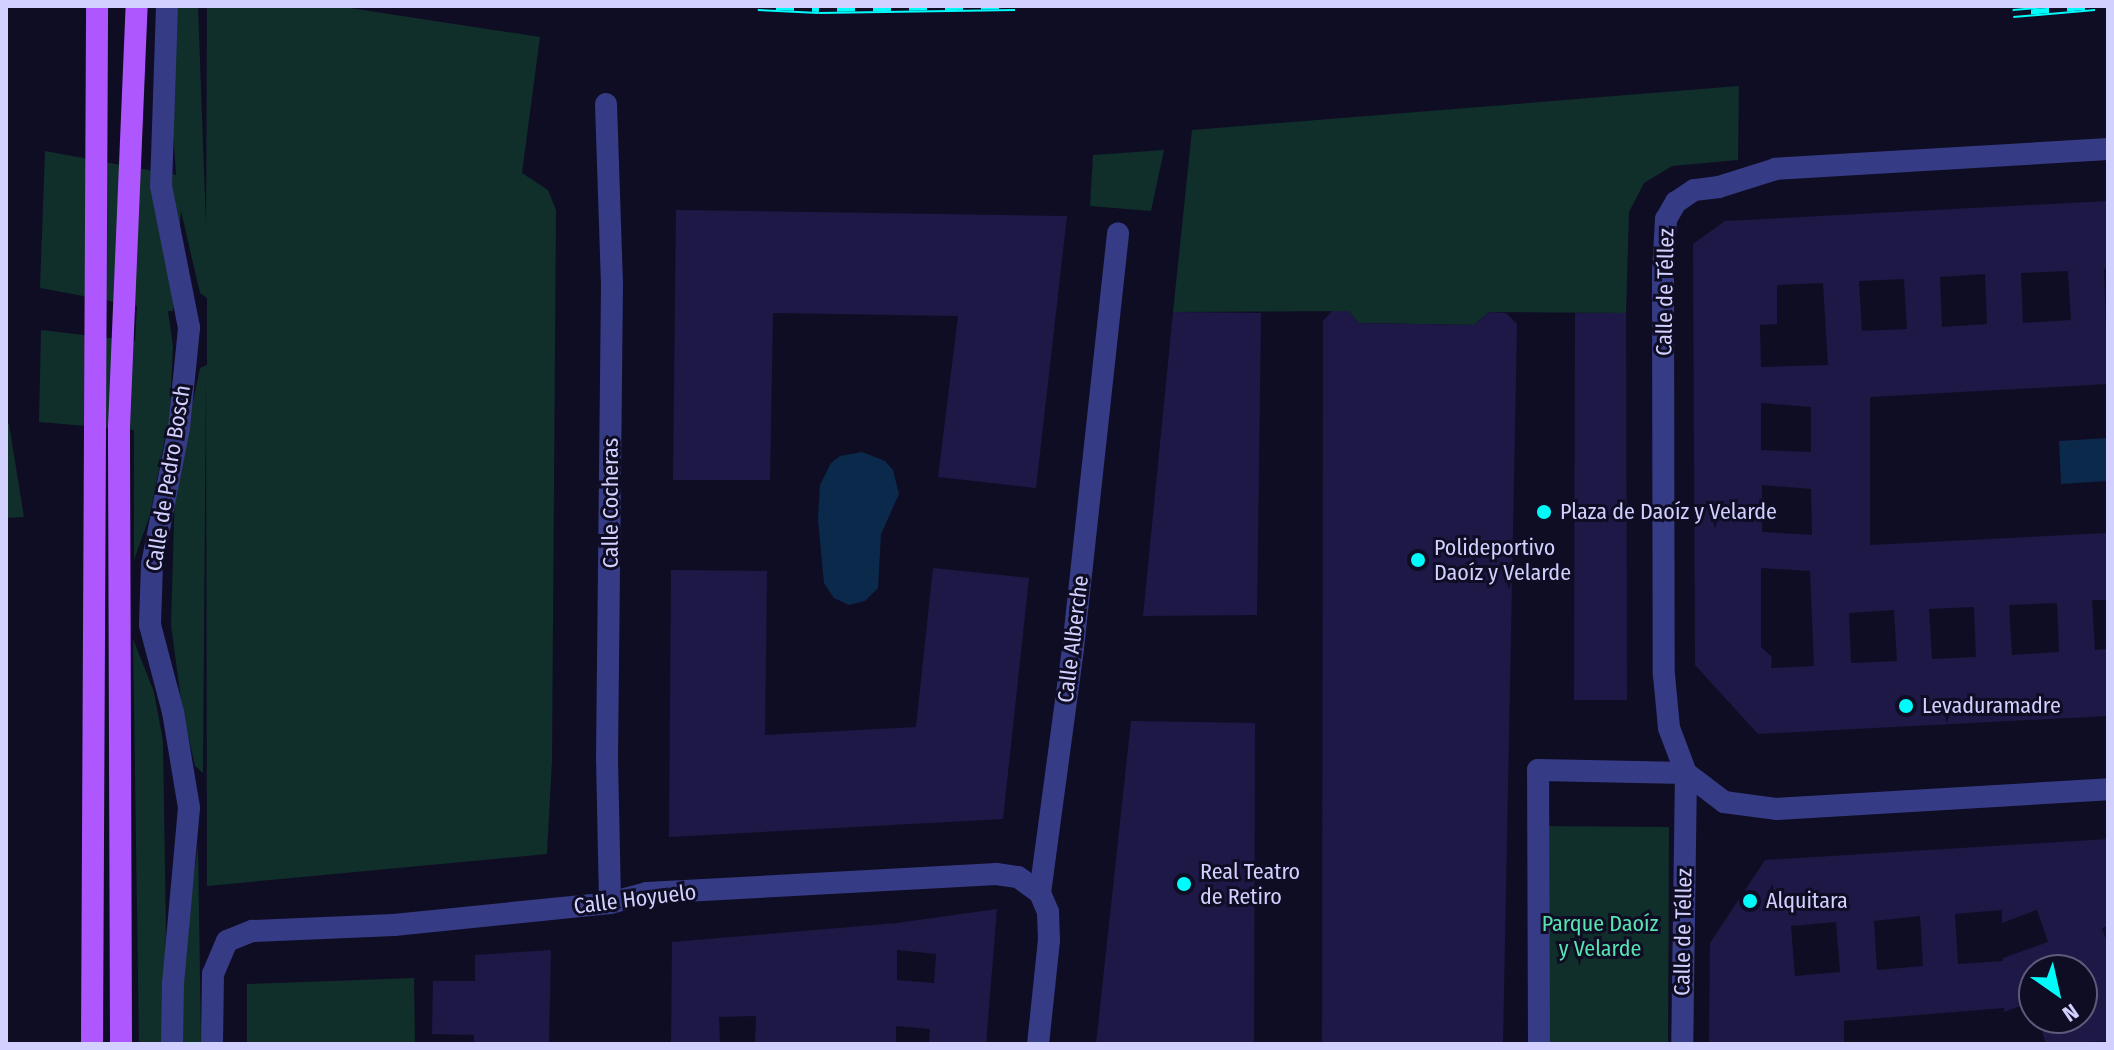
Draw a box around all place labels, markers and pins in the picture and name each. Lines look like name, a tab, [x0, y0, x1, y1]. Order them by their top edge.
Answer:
place label: Plaza de Daoíz y Velarde	[1560, 499, 1777, 525]
marker: Plaza de Daoíz y Velarde	[1535, 503, 1553, 521]
place label: Polideportivo Daoíz y Velarde	[1434, 534, 1571, 586]
marker: Polideportivo Daoíz y Velarde	[1409, 551, 1427, 569]
place label: Levaduramadre	[1922, 693, 2061, 719]
marker: Levaduramadre	[1897, 697, 1915, 715]
place label: Real Teatro de Retiro	[1200, 858, 1300, 910]
marker: Real Teatro de Retiro	[1175, 875, 1193, 893]
place label: Alquitara	[1766, 888, 1848, 914]
marker: Alquitara	[1741, 892, 1759, 910]

